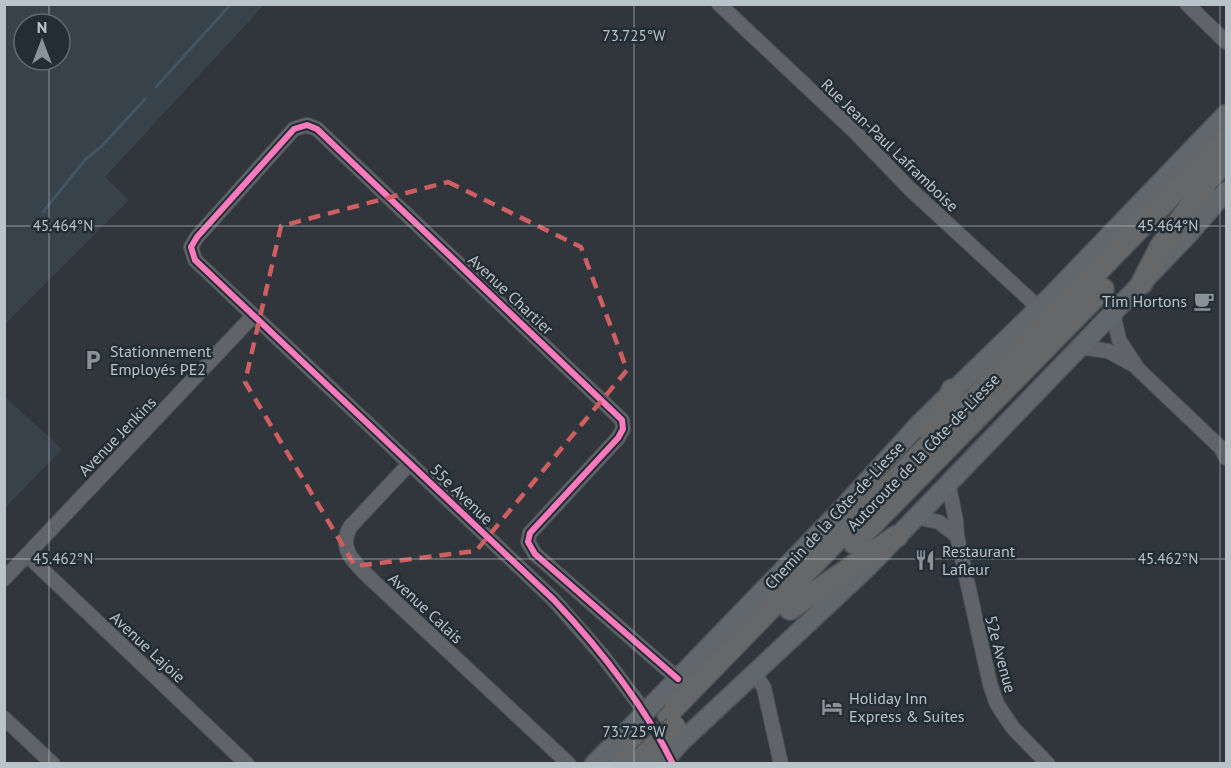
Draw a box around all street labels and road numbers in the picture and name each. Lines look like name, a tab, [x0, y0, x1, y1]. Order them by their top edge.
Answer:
street label: Rue Jean-Paul Laframboise	[817, 74, 963, 216]
street label: Avenue Chartier	[464, 249, 558, 339]
street label: Autoroute de la Côte-de-Liesse	[842, 369, 1004, 535]
street label: Avenue Jenkins	[74, 392, 160, 480]
street label: Chemin de la Côte-de-Liesse	[760, 437, 908, 593]
street label: 55e Avenue	[427, 459, 497, 529]
street label: Avenue Calais	[385, 568, 468, 648]
street label: Avenue Lajoie	[106, 607, 190, 687]
street label: 52e Avenue	[981, 613, 1021, 695]

